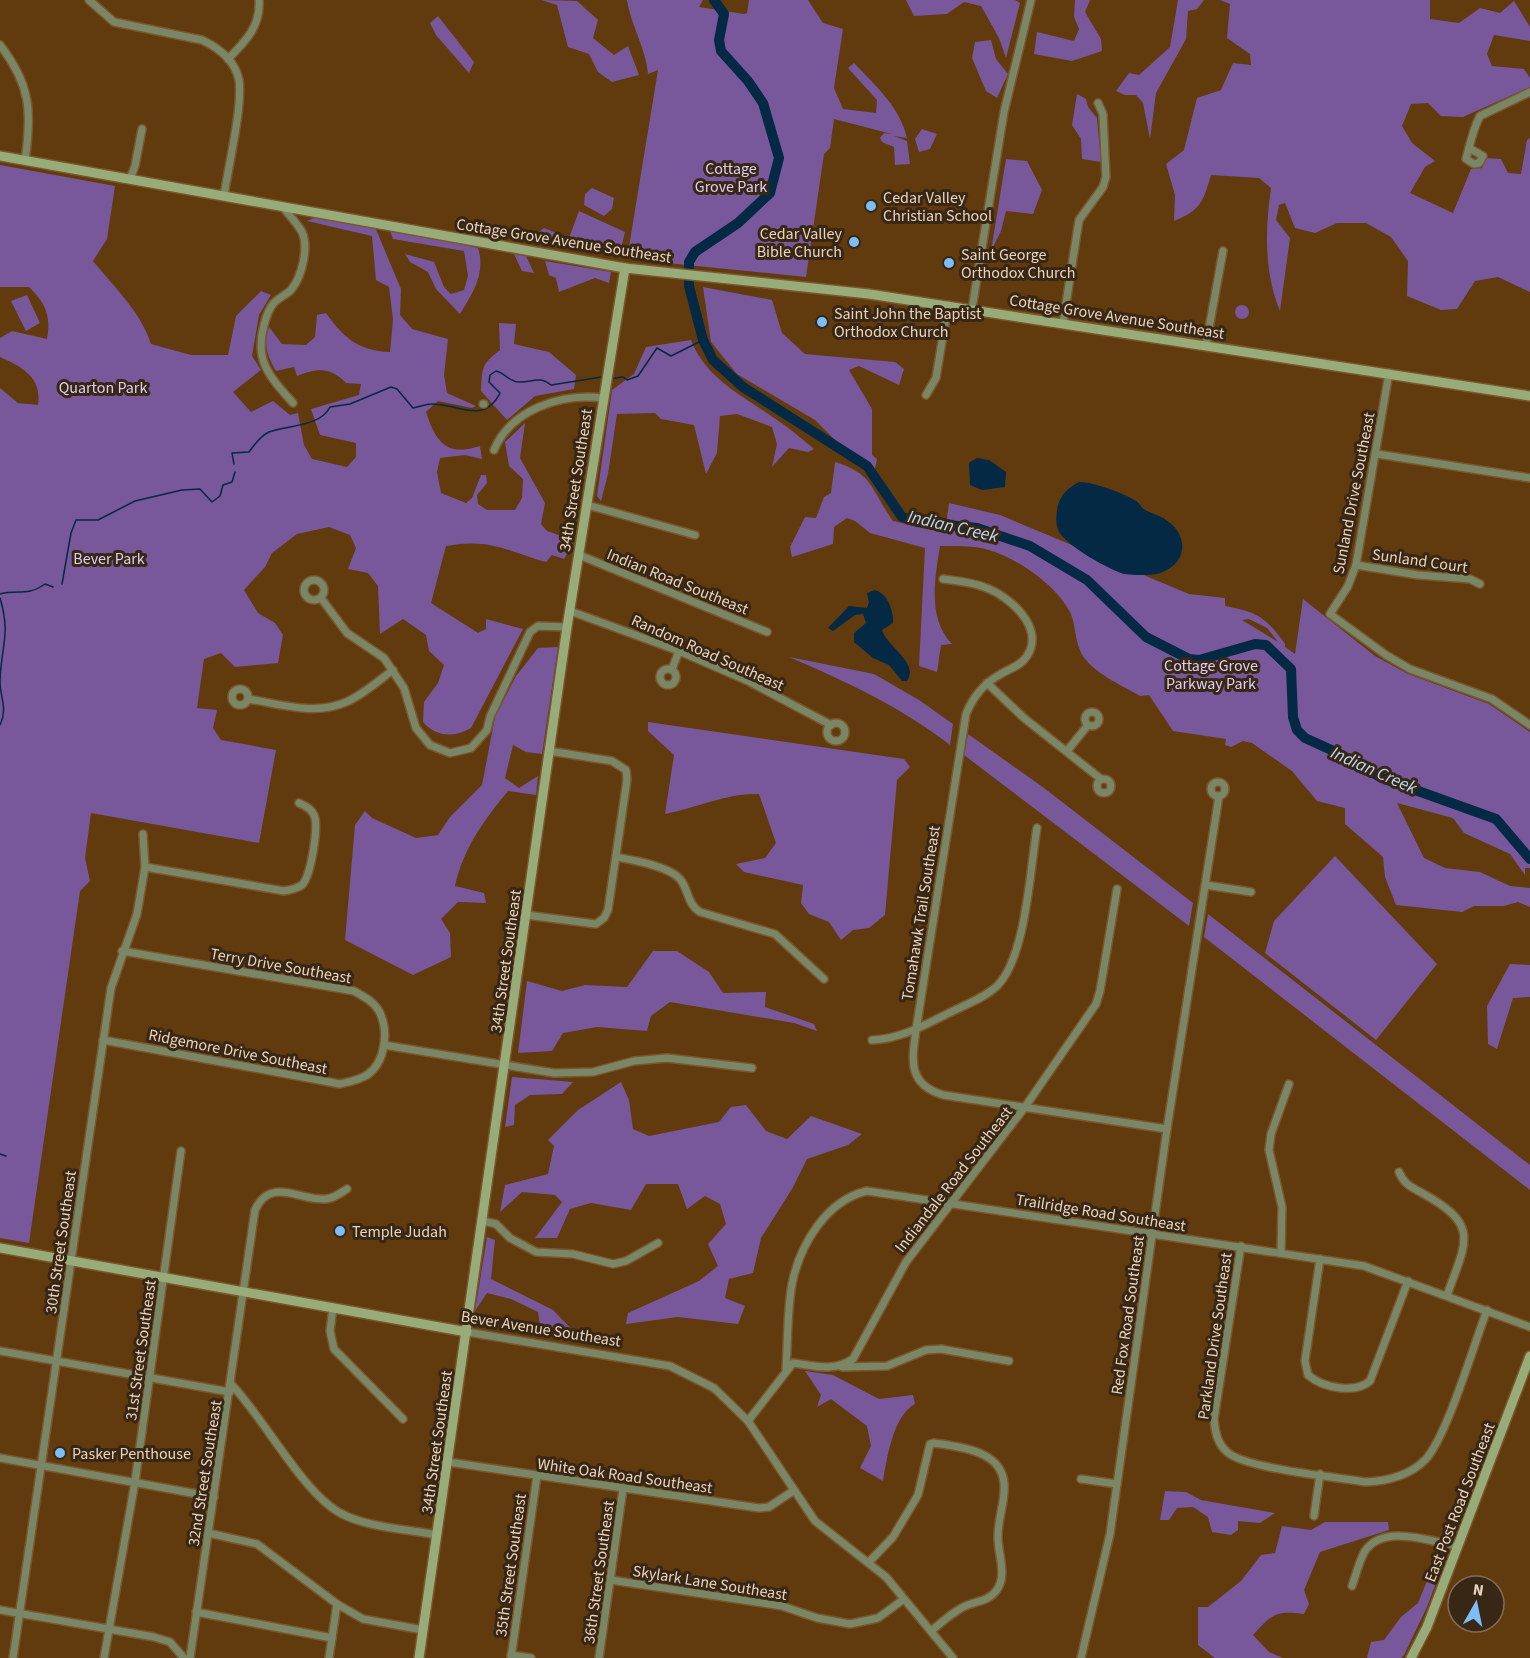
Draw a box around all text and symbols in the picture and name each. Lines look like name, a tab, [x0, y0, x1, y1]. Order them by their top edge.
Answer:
park label: Cottage Grove Park	[695, 158, 767, 198]
place label: Cedar Valley Christian School	[883, 187, 992, 227]
marker: Cedar Valley Christian School	[864, 199, 878, 213]
street label: Cottage Grove Avenue Southeast	[455, 213, 673, 269]
place label: Cedar Valley Bible Church	[757, 223, 843, 263]
marker: Cedar Valley Bible Church	[847, 235, 861, 249]
place label: Saint George Orthodox Church	[961, 244, 1076, 284]
marker: Saint George Orthodox Church	[942, 256, 956, 270]
street label: Cottage Grove Avenue Southeast	[1008, 289, 1226, 345]
place label: Saint John the Baptist Orthodox Church	[834, 303, 982, 343]
marker: Saint John the Baptist Orthodox Church	[815, 315, 829, 329]
park label: Quarton Park	[59, 377, 147, 399]
street label: 34th Street Southeast	[554, 407, 598, 553]
street label: Sunland Drive Southeast	[1327, 410, 1381, 576]
water label: Indian Creek	[905, 504, 1001, 549]
street label: Indian Road Southeast	[604, 543, 752, 621]
street label: Sunland Court	[1371, 543, 1470, 579]
park label: Bever Park	[73, 548, 145, 570]
street label: Random Road Southeast	[628, 609, 788, 697]
park label: Cottage Grove Parkway Park	[1164, 655, 1258, 695]
water label: Indian Creek	[1327, 740, 1421, 801]
street label: Tomahawk Trail Southeast	[896, 824, 946, 1002]
street label: 34th Street Southeast	[485, 888, 527, 1034]
street label: Terry Drive Southeast	[208, 943, 354, 989]
street label: Ridgemore Drive Southeast	[147, 1024, 330, 1080]
street label: Indiandale Road Southeast	[890, 1102, 1018, 1257]
street label: 30th Street Southeast	[40, 1169, 82, 1315]
street label: Trailridge Road Southeast	[1014, 1189, 1188, 1237]
place label: Temple Judah	[352, 1221, 447, 1243]
marker: Temple Judah	[333, 1224, 347, 1238]
street label: Red Fox Road Southeast	[1106, 1234, 1150, 1396]
street label: Parkland Drive Southeast	[1192, 1251, 1238, 1421]
street label: 31st Street Southeast	[120, 1278, 162, 1422]
street label: Bever Avenue Southeast	[459, 1305, 623, 1353]
street label: 34th Street Southeast	[416, 1369, 458, 1515]
street label: 32nd Street Southeast	[183, 1398, 227, 1548]
street label: East Post Road Southeast	[1419, 1419, 1501, 1585]
place label: Pasker Penthouse	[72, 1443, 191, 1465]
marker: Pasker Penthouse	[53, 1446, 67, 1460]
street label: White Oak Road Southeast	[536, 1453, 714, 1499]
street label: 35th Street Southeast	[490, 1492, 532, 1638]
street label: 36th Street Southeast	[578, 1499, 620, 1645]
street label: Skylark Lane Southeast	[631, 1560, 789, 1606]
north arrow	[1446, 1574, 1506, 1634]
text: N	[1471, 1578, 1485, 1602]

